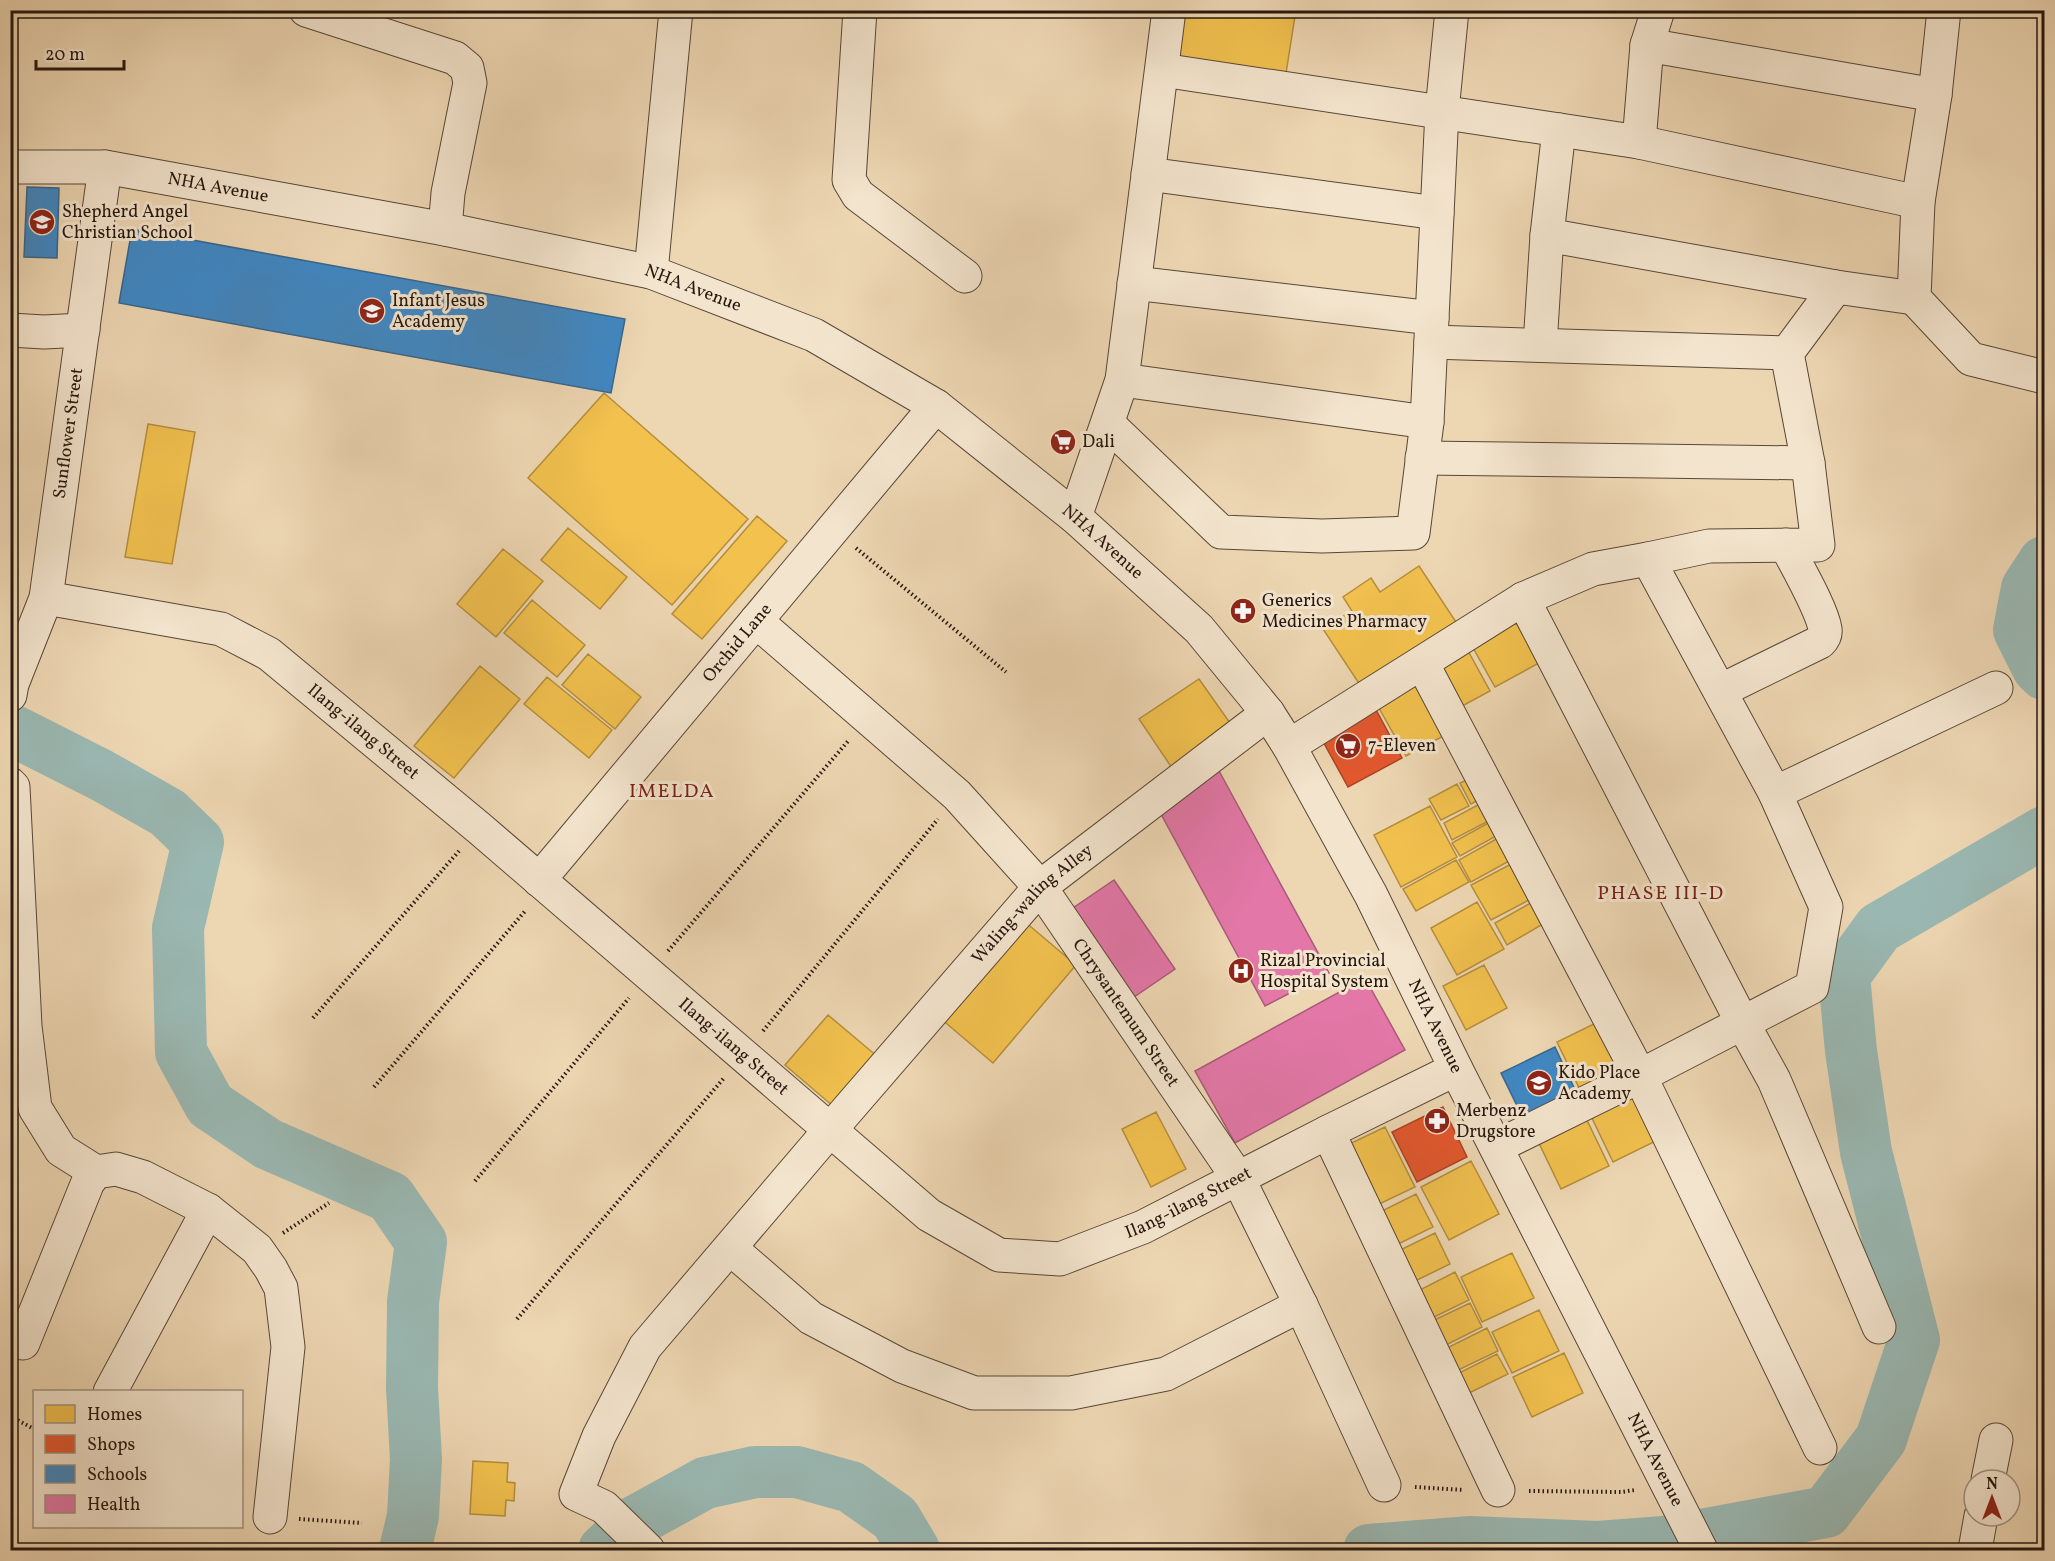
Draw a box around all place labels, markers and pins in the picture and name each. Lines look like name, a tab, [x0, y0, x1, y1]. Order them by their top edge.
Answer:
place label: Shepherd Angel Christian School	[62, 200, 193, 246]
school or university icon: Shepherd Angel Christian School	[27, 207, 57, 237]
place label: Infant Jesus Academy	[392, 289, 485, 335]
school or university icon: Infant Jesus Academy	[357, 296, 387, 326]
supermarket icon: Dali	[1048, 427, 1078, 457]
place label: Dali	[1082, 430, 1115, 455]
place label: Generics Medicines Pharmacy	[1262, 589, 1427, 635]
pharmacy icon: Generics Medicines Pharmacy	[1228, 596, 1258, 626]
supermarket icon: 7-Eleven	[1333, 731, 1363, 761]
place label: 7-Eleven	[1368, 734, 1436, 759]
place label: Rizal Provincial Hospital System	[1260, 949, 1389, 995]
hospital icon: Rizal Provincial Hospital System	[1226, 956, 1256, 986]
place label: Kido Place Academy	[1558, 1061, 1640, 1107]
school or university icon: Kido Place Academy	[1524, 1068, 1554, 1098]
place label: Merbenz Drugstore	[1456, 1099, 1536, 1145]
pharmacy icon: Merbenz Drugstore	[1422, 1106, 1452, 1136]

